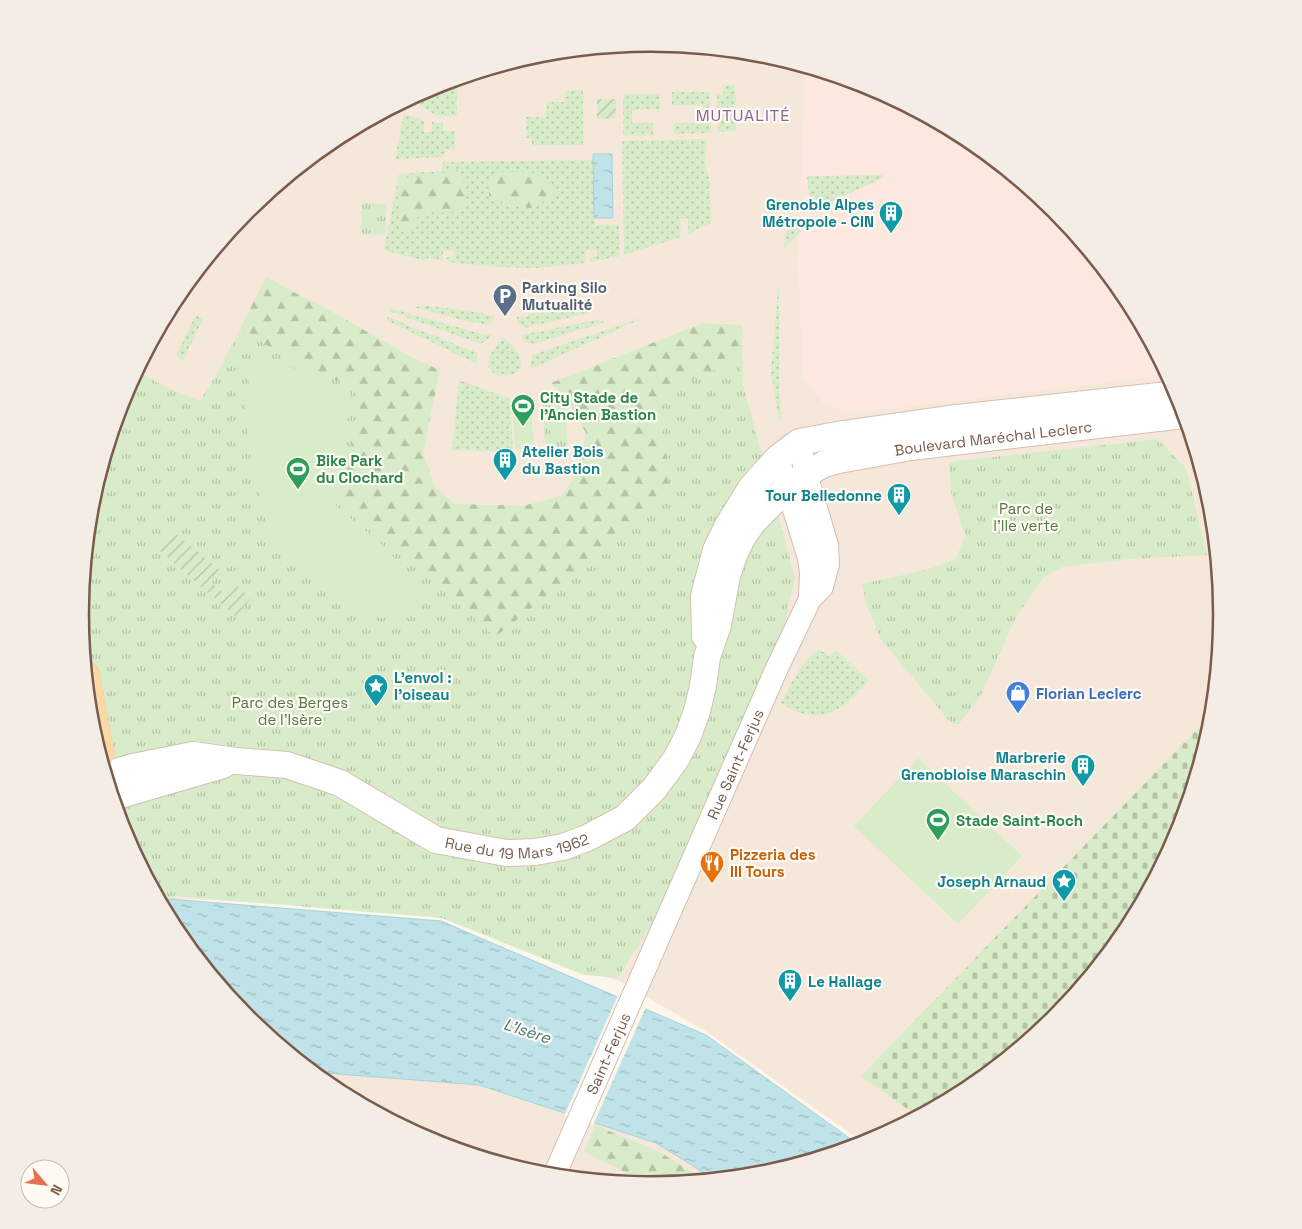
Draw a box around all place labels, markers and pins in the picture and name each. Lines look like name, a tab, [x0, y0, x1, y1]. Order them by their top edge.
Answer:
place label: Grenoble Alpes Métropole - CIN	[762, 195, 874, 231]
building icon: Grenoble Alpes Métropole - CIN	[878, 200, 904, 234]
place label: Parking Silo Mutualité	[522, 278, 607, 314]
parking icon: Parking Silo Mutualité	[492, 283, 518, 317]
place label: City Stade de l'Ancien Bastion	[540, 388, 656, 424]
sports icon: City Stade de l'Ancien Bastion	[510, 393, 536, 427]
place label: Atelier Bois du Bastion	[522, 442, 604, 478]
building icon: Atelier Bois du Bastion	[492, 447, 518, 481]
place label: Bike Park du Clochard	[316, 451, 403, 487]
sports icon: Bike Park du Clochard	[285, 456, 311, 490]
building icon: Tour Belledonne	[886, 482, 912, 516]
place label: Tour Belledonne	[765, 486, 882, 505]
place label: L'envol : l'oiseau	[394, 668, 452, 704]
place icon: L'envol : l'oiseau	[363, 673, 389, 707]
shop icon: Florian Leclerc	[1005, 680, 1031, 714]
place label: Florian Leclerc	[1036, 684, 1142, 703]
place label: Marbrerie Grenobloise Maraschin	[901, 748, 1066, 784]
building icon: Marbrerie Grenobloise Maraschin	[1070, 753, 1096, 787]
sports icon: Stade Saint-Roch	[925, 807, 951, 841]
place label: Stade Saint-Roch	[956, 811, 1083, 830]
place label: Pizzeria des III Tours	[730, 845, 816, 881]
restaurant icon: Pizzeria des III Tours	[699, 850, 725, 884]
place icon: Joseph Arnaud	[1051, 868, 1077, 902]
place label: Joseph Arnaud	[937, 872, 1046, 891]
building icon: Le Hallage	[777, 968, 803, 1002]
place label: Le Hallage	[808, 972, 882, 991]

